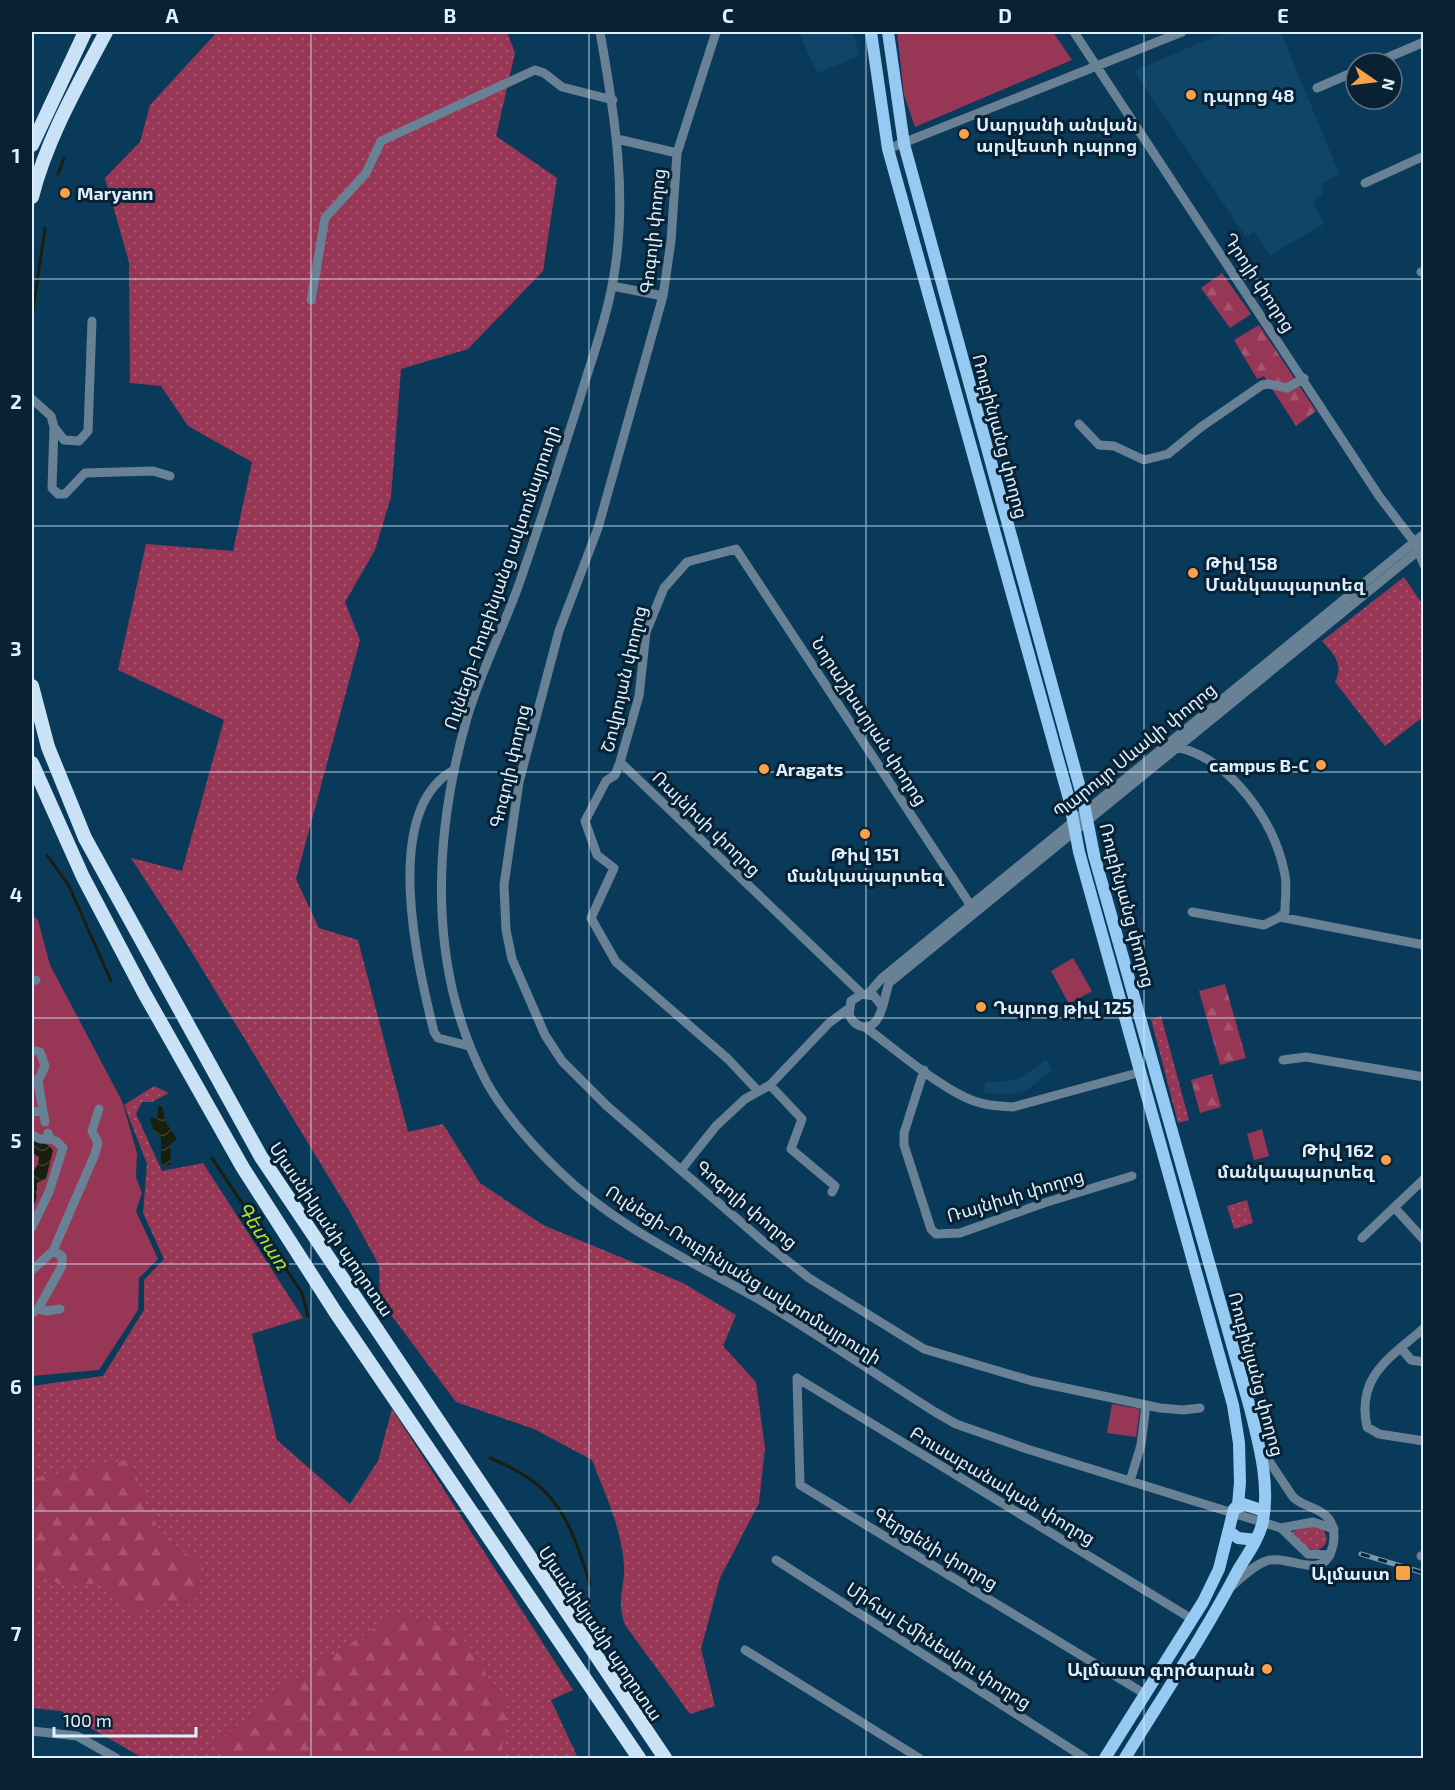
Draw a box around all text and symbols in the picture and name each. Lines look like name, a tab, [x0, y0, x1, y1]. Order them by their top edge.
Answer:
text: A	[165, 3, 179, 27]
text: B	[444, 3, 456, 27]
text: C	[722, 3, 734, 27]
text: D	[998, 3, 1012, 27]
text: E	[1277, 3, 1289, 27]
north arrow	[1344, 51, 1404, 111]
text: N	[1378, 77, 1400, 93]
place label: դպրոց 48	[1203, 84, 1295, 106]
marker: դպրոց 48	[1184, 88, 1198, 102]
place label: Սարյանի անվան արվեստի դպրոց	[976, 113, 1138, 156]
marker: Սարյանի անվան արվեստի դպրոց	[957, 127, 971, 141]
text: 1	[12, 143, 20, 167]
street label: Գոգոլի փողոց	[634, 167, 670, 295]
place label: Maryann	[77, 182, 153, 204]
marker: Maryann	[58, 186, 72, 200]
street label: Դրոյի փողոց	[1220, 228, 1300, 336]
street label: Ռուբինյանց փողոց	[968, 351, 1034, 521]
text: 2	[10, 389, 22, 413]
street label: Ուլնեցի-Ռուբինյանց ավտոմայրուղի	[438, 422, 564, 732]
place label: Թիվ 158 Մանկապարտեզ	[1205, 552, 1366, 595]
marker: Թիվ 158 Մանկապարտեզ	[1186, 566, 1200, 580]
street label: Շովրոյան փողոց	[595, 604, 651, 754]
street label: Նորաշխարյան փողոց	[807, 633, 933, 809]
text: 3	[10, 636, 22, 660]
street label: Պարույր Սևակի փողոց	[1048, 678, 1220, 822]
street label: Գոգոլի փողոց	[484, 702, 534, 830]
place label: campus B-C	[1209, 754, 1309, 776]
place label: Aragats	[776, 758, 843, 780]
marker: campus B-C	[1314, 758, 1328, 772]
marker: Aragats	[757, 762, 771, 776]
street label: Ռայնիսի փողոց	[648, 766, 766, 880]
street label: Ռուբինյանց փողոց	[1095, 820, 1161, 990]
marker: Թիվ 151 մանկապարտեզ	[858, 827, 872, 841]
place label: Թիվ 151 մանկապարտեզ	[787, 843, 945, 886]
text: 4	[10, 882, 23, 906]
place label: Դպրոց թիվ 125	[993, 996, 1132, 1018]
marker: Դպրոց թիվ 125	[974, 1000, 988, 1014]
text: 5	[10, 1128, 22, 1152]
street label: Մյասնիկյանի պողոտա	[265, 1137, 399, 1321]
place label: Թիվ 162 մանկապարտեզ	[1217, 1139, 1375, 1182]
marker: Թիվ 162 մանկապարտեզ	[1379, 1153, 1393, 1167]
street label: Գոգոլի փողոց	[692, 1155, 802, 1253]
street label: Ռայնիսի փողոց	[944, 1164, 1086, 1226]
street label: Ուլնեցի-Ռուբինյանց ավտոմայրուղի	[602, 1180, 886, 1368]
water label: Գետառ	[233, 1197, 296, 1274]
street label: Ռուբինյանց փողոց	[1224, 1289, 1290, 1459]
text: 6	[10, 1374, 22, 1398]
street label: Բուսաբանական փողոց	[906, 1421, 1100, 1549]
street label: Գերցենի փողոց	[870, 1502, 1002, 1594]
street label: Մյասնիկյանի պողոտա	[534, 1541, 668, 1725]
place label: Ալմաստ	[1311, 1562, 1390, 1584]
marker: Ալմաստ	[1394, 1564, 1412, 1582]
street label: Միհայ Էմինեսկու փողոց	[842, 1577, 1036, 1713]
text: 7	[11, 1621, 22, 1645]
place label: Ալմաստ գործարան	[1067, 1658, 1255, 1680]
marker: Ալմաստ գործարան	[1260, 1662, 1274, 1676]
scale bar	[54, 1700, 196, 1738]
text: 100 m	[63, 1709, 112, 1731]

